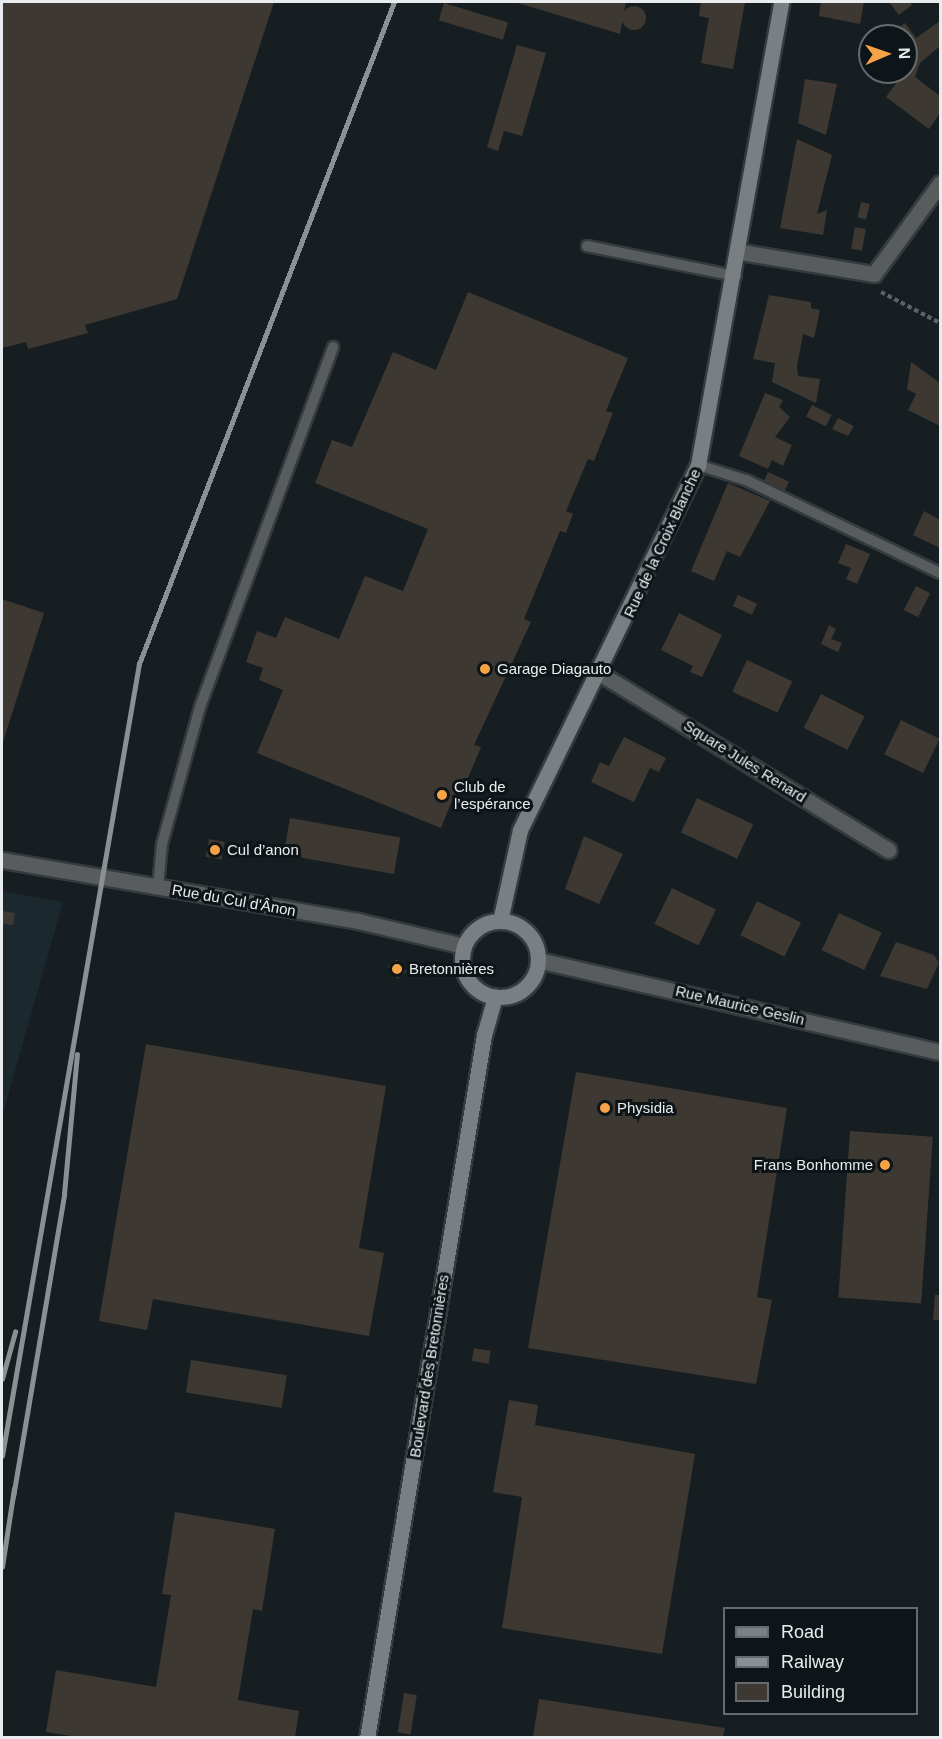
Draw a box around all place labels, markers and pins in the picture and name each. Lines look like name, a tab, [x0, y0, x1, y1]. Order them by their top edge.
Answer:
place label: Garage Diagauto	[497, 660, 611, 678]
marker: Garage Diagauto	[478, 662, 492, 676]
place label: Club de l’espérance	[454, 777, 531, 812]
marker: Club de l’espérance	[435, 788, 449, 802]
place label: Cul d’anon	[227, 841, 299, 859]
marker: Cul d’anon	[208, 843, 222, 857]
place label: Bretonnières	[409, 960, 494, 978]
marker: Bretonnières	[390, 962, 404, 976]
place label: Physidia	[617, 1099, 674, 1117]
marker: Physidia	[598, 1101, 612, 1115]
place label: Frans Bonhomme	[754, 1156, 873, 1174]
marker: Frans Bonhomme	[878, 1158, 892, 1172]

